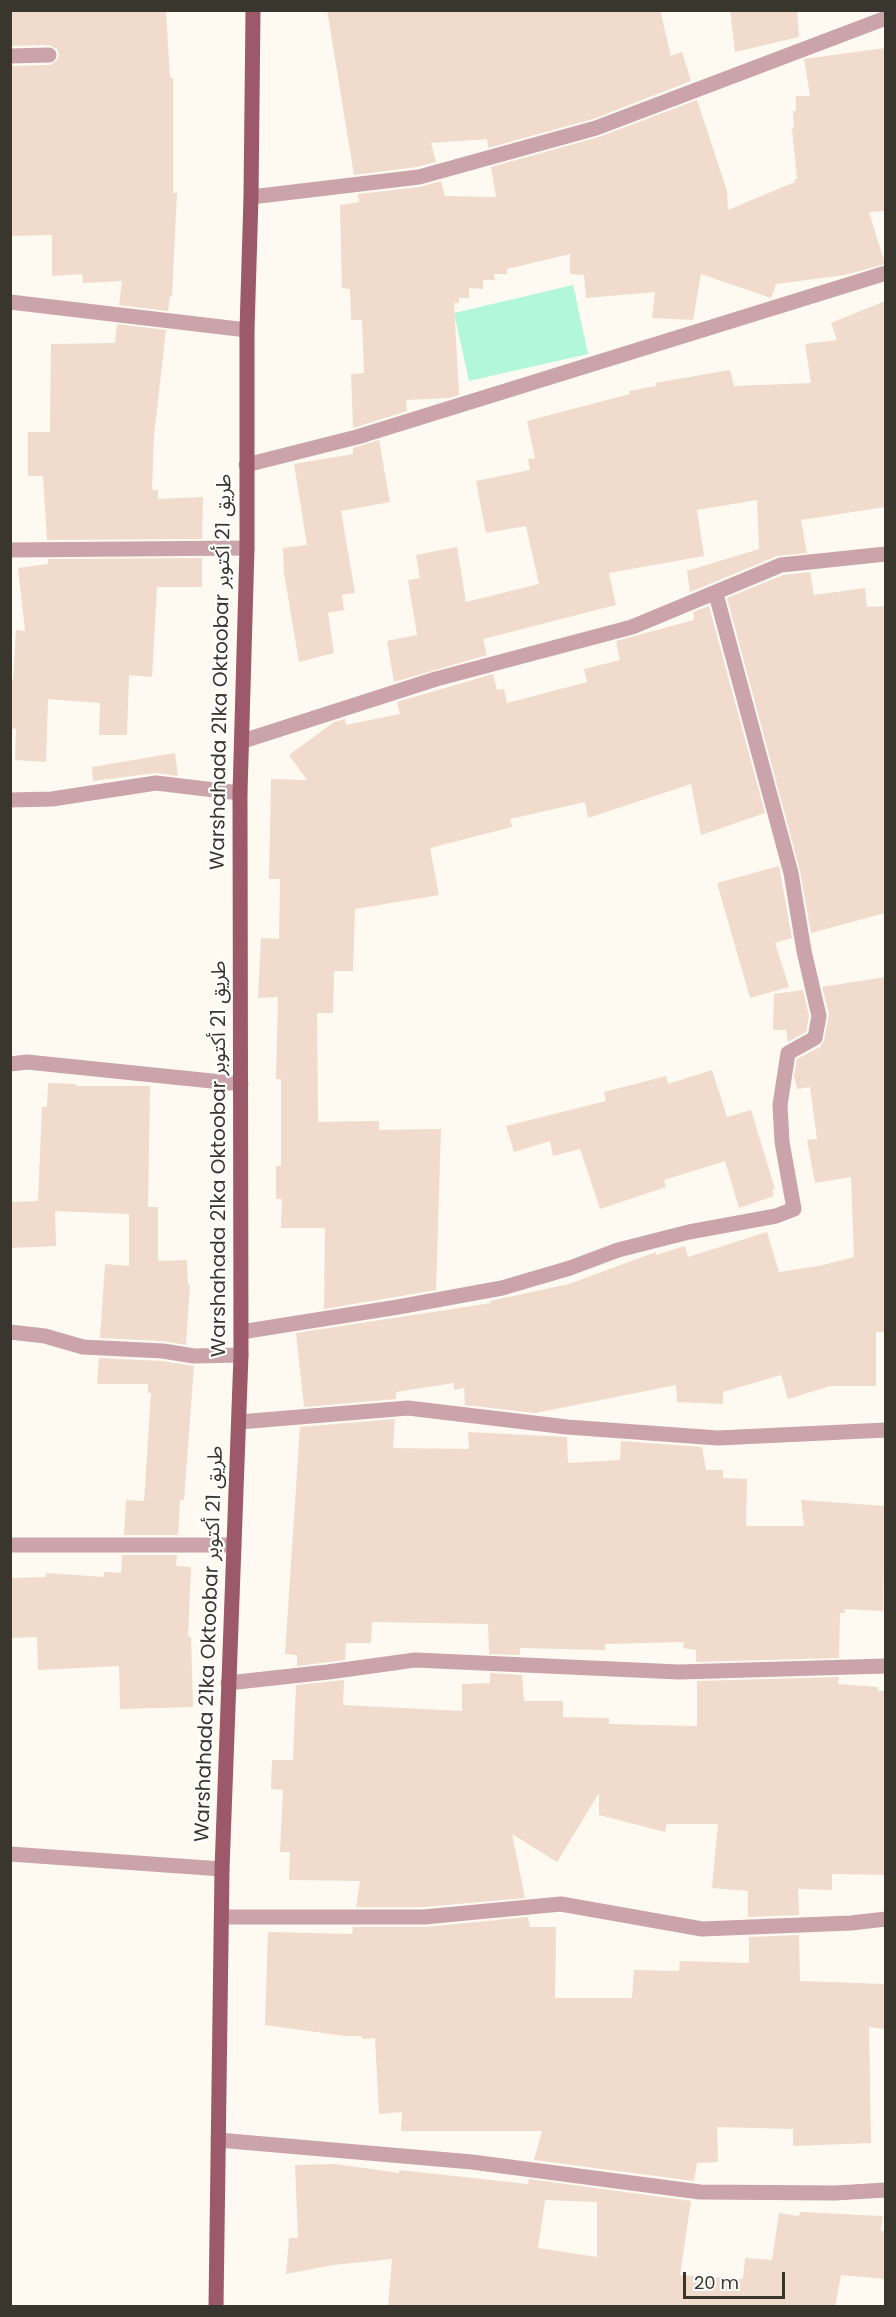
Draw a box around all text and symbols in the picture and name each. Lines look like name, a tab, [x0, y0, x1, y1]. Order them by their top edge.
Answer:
street label: Warshahada 21ka Oktoobar طريق 21 أكتوبر	[207, 474, 237, 870]
street label: Warshahada 21ka Oktoobar طريق 21 أكتوبر	[208, 961, 232, 1357]
street label: Warshahada 21ka Oktoobar طريق 21 أكتوبر	[191, 1445, 229, 1843]
scale bar	[686, 2260, 788, 2298]
text: 20 m	[694, 2270, 739, 2295]

